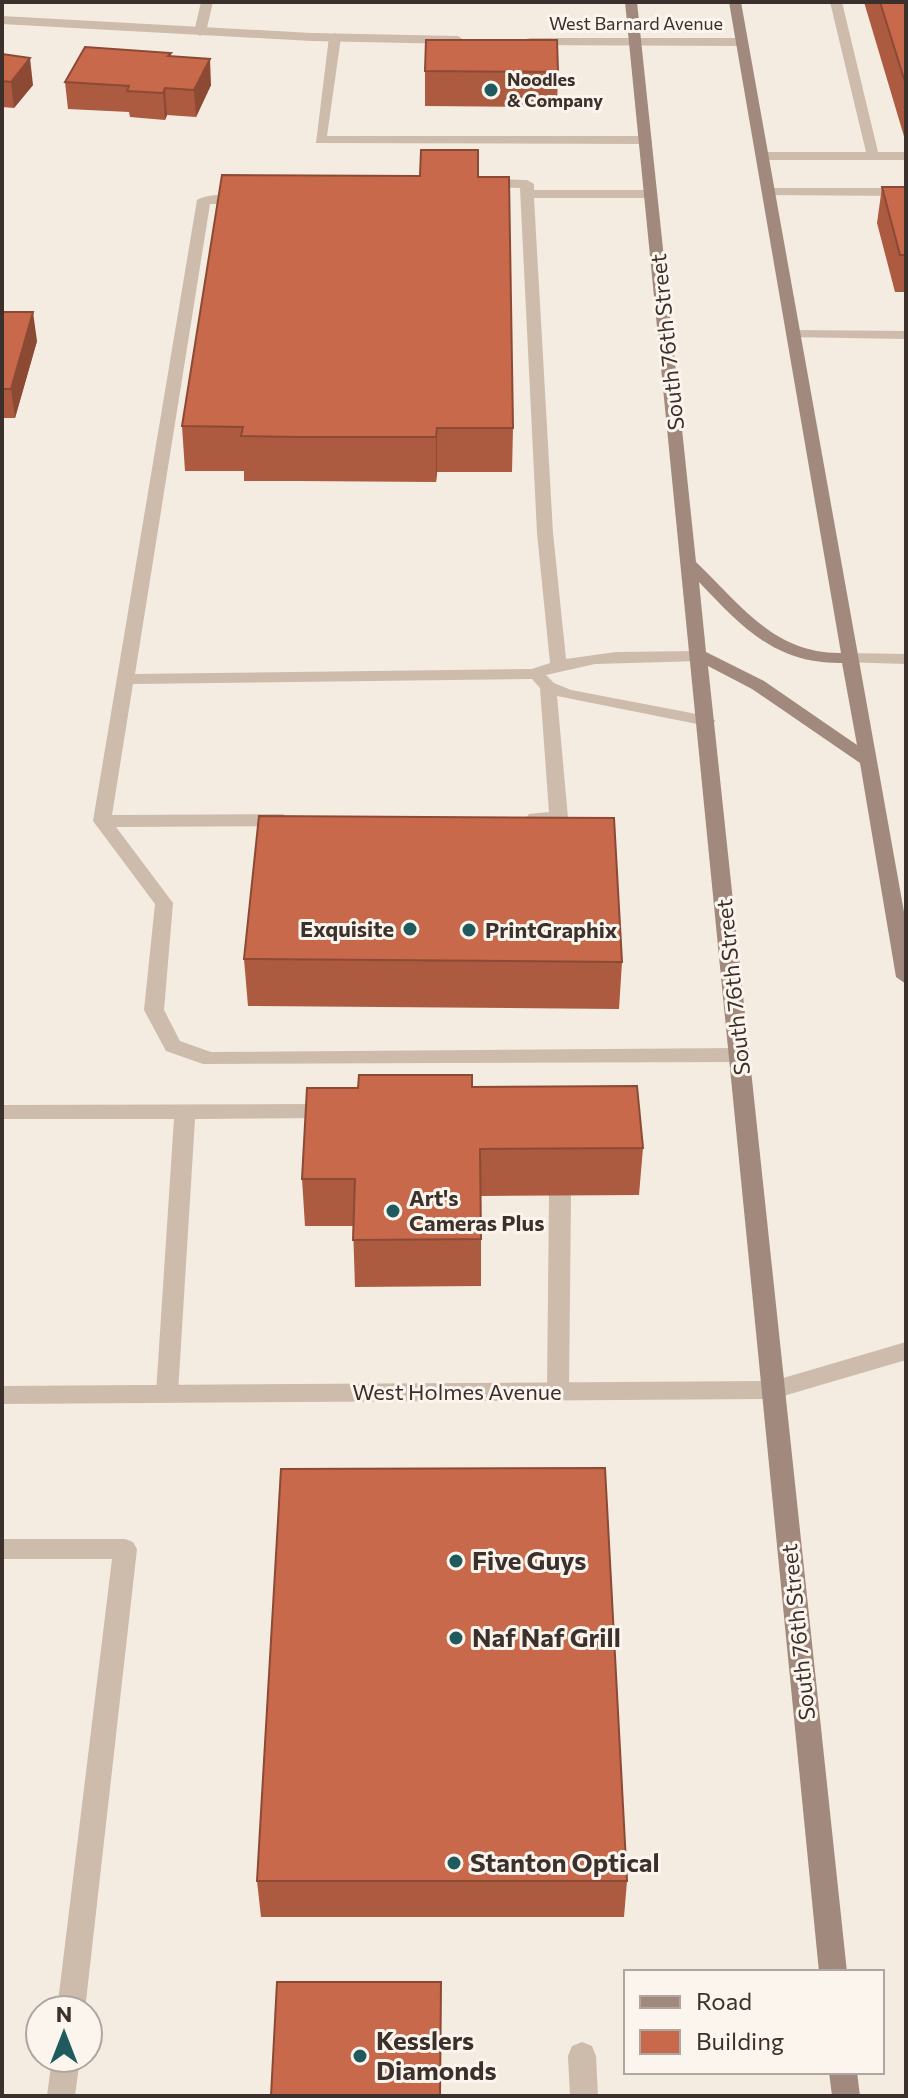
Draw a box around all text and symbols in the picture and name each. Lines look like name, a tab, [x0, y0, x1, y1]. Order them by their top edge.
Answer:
street label: West Barnard Avenue	[549, 12, 723, 34]
place label: Noodles & Company	[507, 68, 603, 111]
marker: Noodles & Company	[482, 81, 500, 99]
street label: South 76th Street	[644, 253, 689, 432]
street label: South 76th Street	[710, 898, 755, 1077]
place label: Exquisite	[300, 915, 394, 942]
place label: PrintGraphix	[485, 916, 618, 943]
marker: Exquisite	[401, 920, 419, 938]
marker: PrintGraphix	[460, 921, 478, 939]
place label: Art's Cameras Plus	[409, 1184, 544, 1236]
marker: Art's Cameras Plus	[384, 1202, 402, 1220]
street label: West Holmes Avenue	[352, 1378, 562, 1405]
street label: South 76th Street	[775, 1543, 820, 1722]
place label: Five Guys	[472, 1544, 586, 1575]
marker: Five Guys	[447, 1552, 465, 1570]
place label: Naf Naf Grill	[472, 1621, 621, 1652]
marker: Naf Naf Grill	[447, 1629, 465, 1647]
place label: Stanton Optical	[470, 1846, 660, 1877]
marker: Stanton Optical	[445, 1854, 463, 1872]
legend	[624, 1970, 884, 2074]
text: Road	[696, 1986, 752, 2015]
north arrow	[24, 1994, 104, 2074]
text: N	[56, 2000, 72, 2027]
place label: Kesslers Diamonds	[376, 2024, 497, 2085]
text: Building	[696, 2026, 784, 2055]
marker: Kesslers Diamonds	[351, 2047, 369, 2065]

